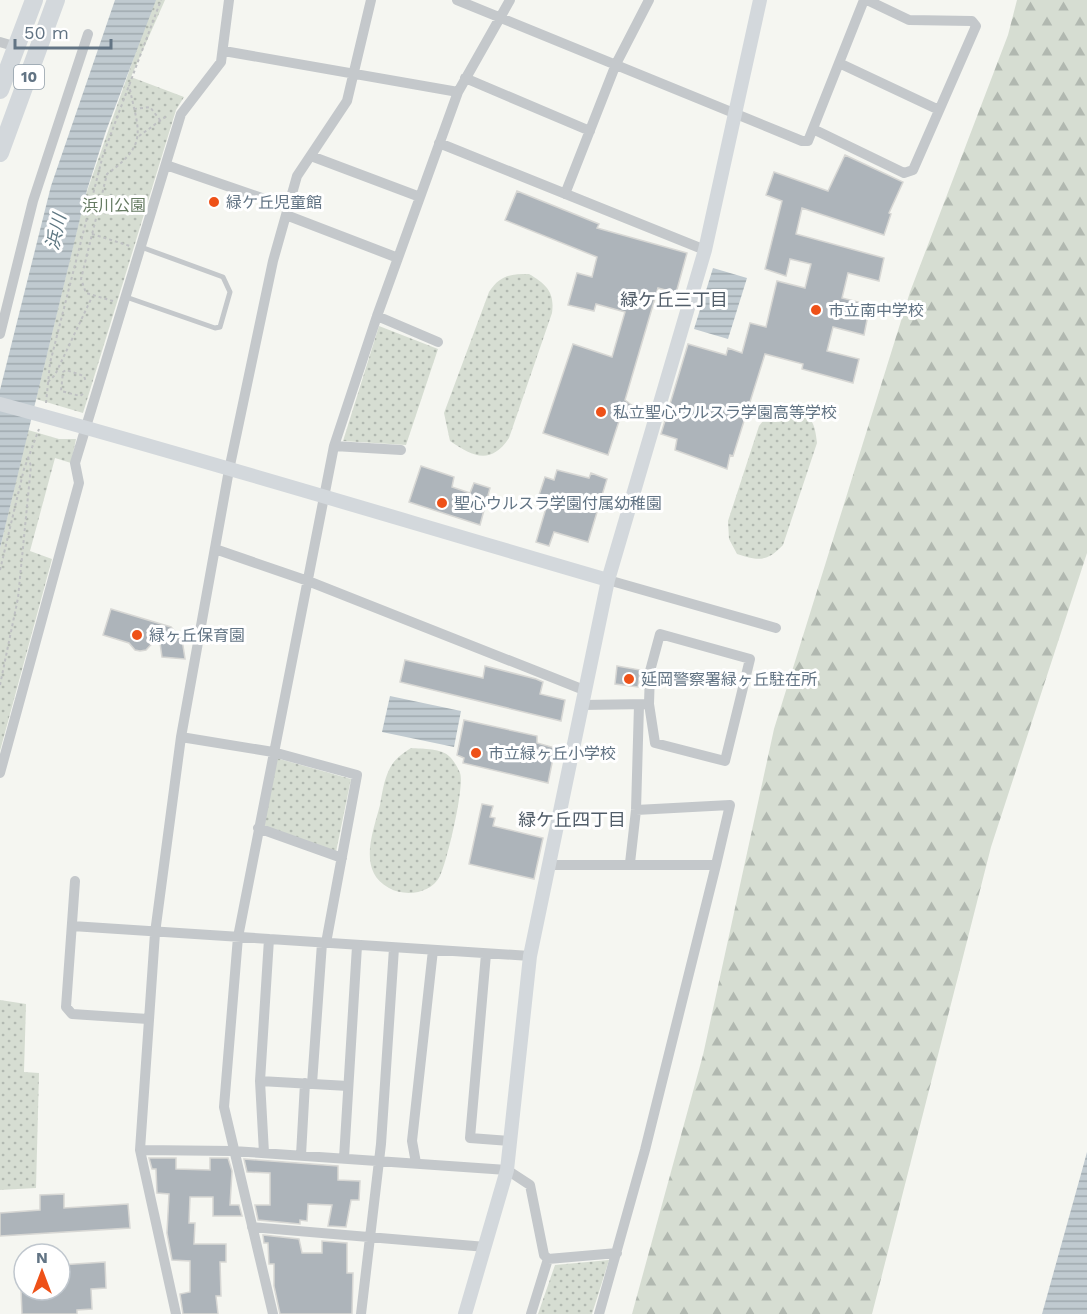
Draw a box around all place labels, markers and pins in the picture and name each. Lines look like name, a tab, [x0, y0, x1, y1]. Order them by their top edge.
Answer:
place label: 緑ケ丘児童館	[226, 193, 322, 212]
marker: 緑ケ丘児童館	[207, 195, 221, 209]
place label: 市立南中学校	[828, 301, 924, 320]
marker: 市立南中学校	[809, 303, 823, 317]
place label: 私立聖心ウルスラ学園高等学校	[613, 403, 837, 422]
marker: 私立聖心ウルスラ学園高等学校	[594, 405, 608, 419]
place label: 聖心ウルスラ学園付属幼稚園	[454, 494, 662, 513]
marker: 聖心ウルスラ学園付属幼稚園	[435, 496, 449, 510]
place label: 緑ヶ丘保育園	[149, 626, 245, 645]
marker: 緑ヶ丘保育園	[130, 628, 144, 642]
place label: 延岡警察署緑ヶ丘駐在所	[641, 670, 817, 689]
marker: 延岡警察署緑ヶ丘駐在所	[622, 672, 636, 686]
place label: 市立緑ヶ丘小学校	[488, 744, 616, 763]
marker: 市立緑ヶ丘小学校	[469, 746, 483, 760]

